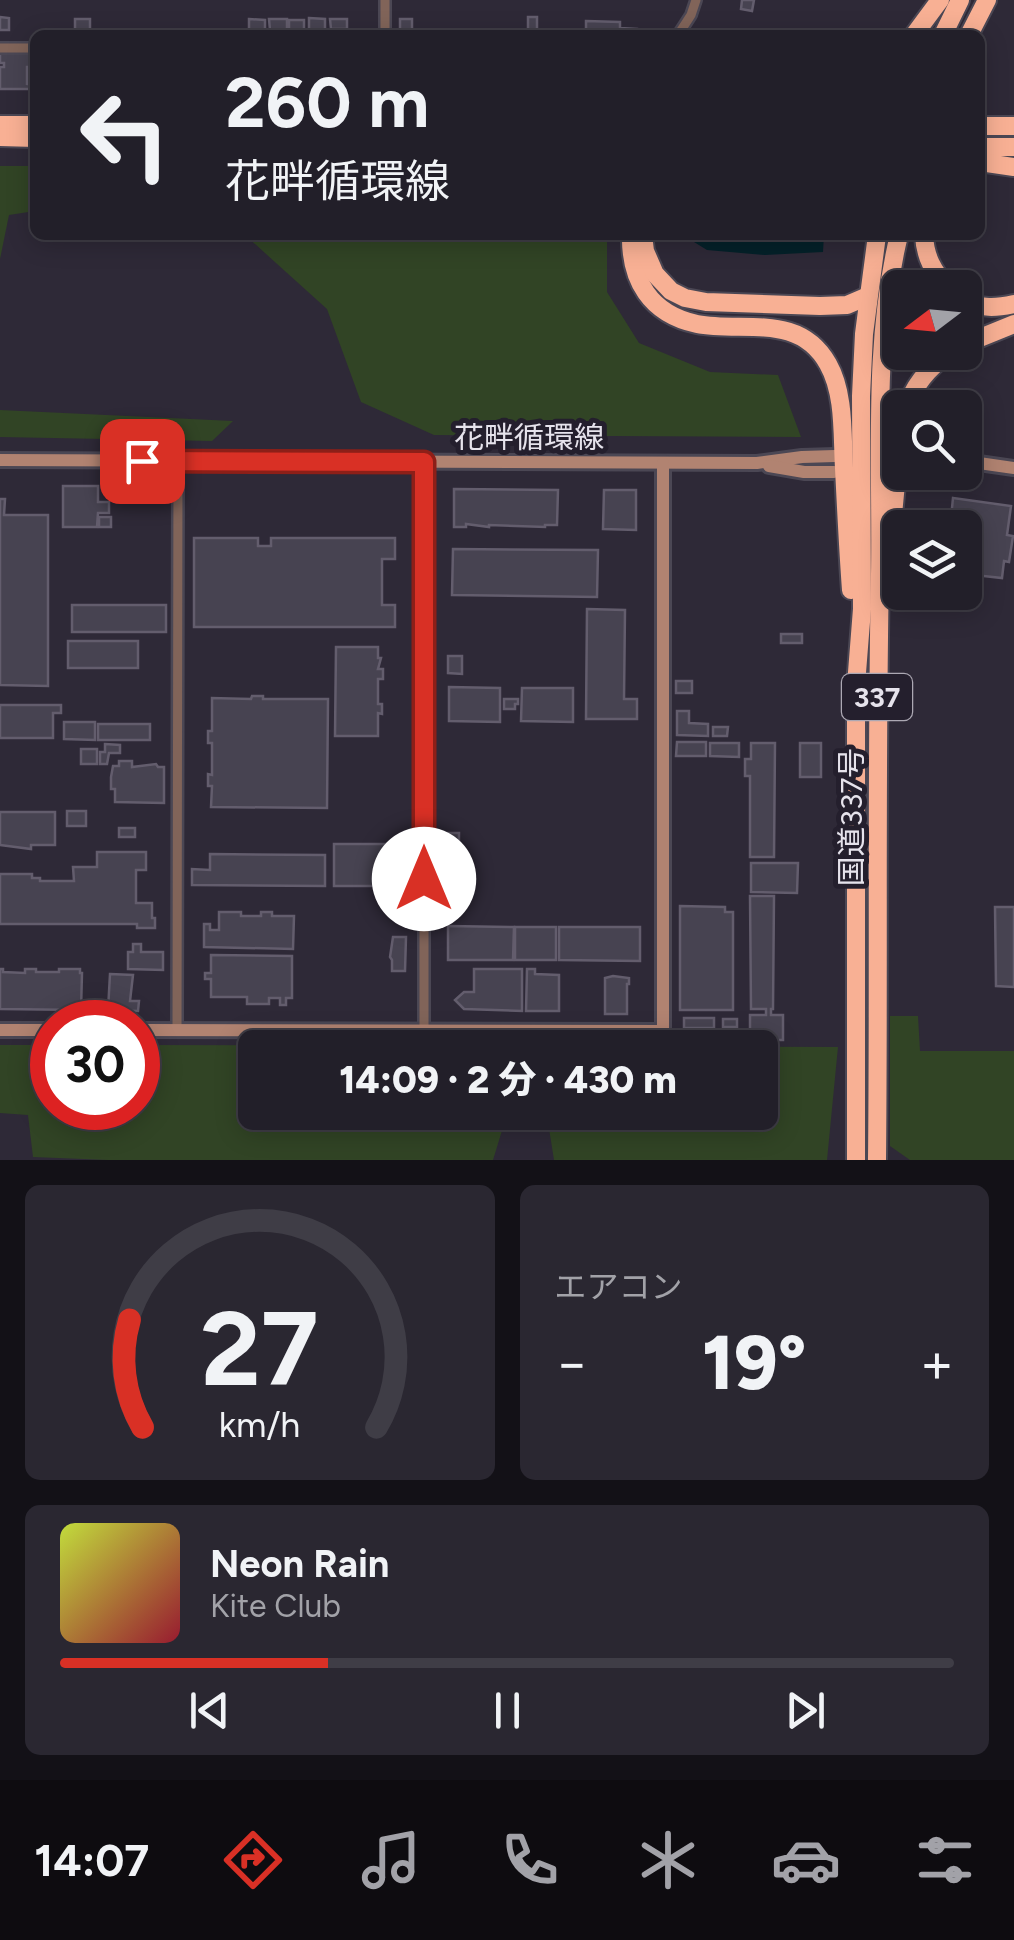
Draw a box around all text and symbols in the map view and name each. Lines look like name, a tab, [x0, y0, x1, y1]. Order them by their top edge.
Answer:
text: 260 m	[225, 60, 429, 145]
icon: left	[60, 70, 190, 200]
text: 花畔循環線	[225, 154, 450, 208]
north arrow	[882, 270, 982, 370]
map controls	[882, 270, 982, 610]
button: search	[882, 390, 982, 490]
pin	[100, 419, 185, 504]
street label: 花畔循環線	[454, 419, 604, 456]
icon: arrive	[115, 434, 170, 489]
button: layers	[882, 510, 982, 610]
road number: 337	[842, 674, 912, 720]
street label: 国道337号	[833, 748, 870, 886]
position arrow	[372, 827, 476, 931]
speed limit sign: 30	[30, 1000, 160, 1130]
text: 14:09 · 2 分 · 430 m	[339, 1057, 677, 1103]
text: エアコン	[555, 1268, 683, 1306]
text: 27	[201, 1286, 319, 1411]
text: 19°	[702, 1318, 807, 1408]
text: −	[555, 1330, 589, 1396]
text: +	[920, 1330, 954, 1396]
text: km/h	[219, 1403, 301, 1446]
text: Neon Rain	[210, 1541, 389, 1587]
text: Kite Club	[210, 1587, 341, 1625]
icon: previous	[182, 1683, 237, 1738]
icon: pause	[480, 1683, 535, 1738]
icon: next	[778, 1683, 833, 1738]
icon: directions	[218, 1825, 288, 1895]
icon: music	[356, 1825, 426, 1895]
icon: phone	[495, 1825, 565, 1895]
icon: climate	[633, 1825, 703, 1895]
icon: car	[771, 1825, 841, 1895]
icon: filters	[910, 1825, 980, 1895]
text: 14:07	[34, 1833, 149, 1887]

